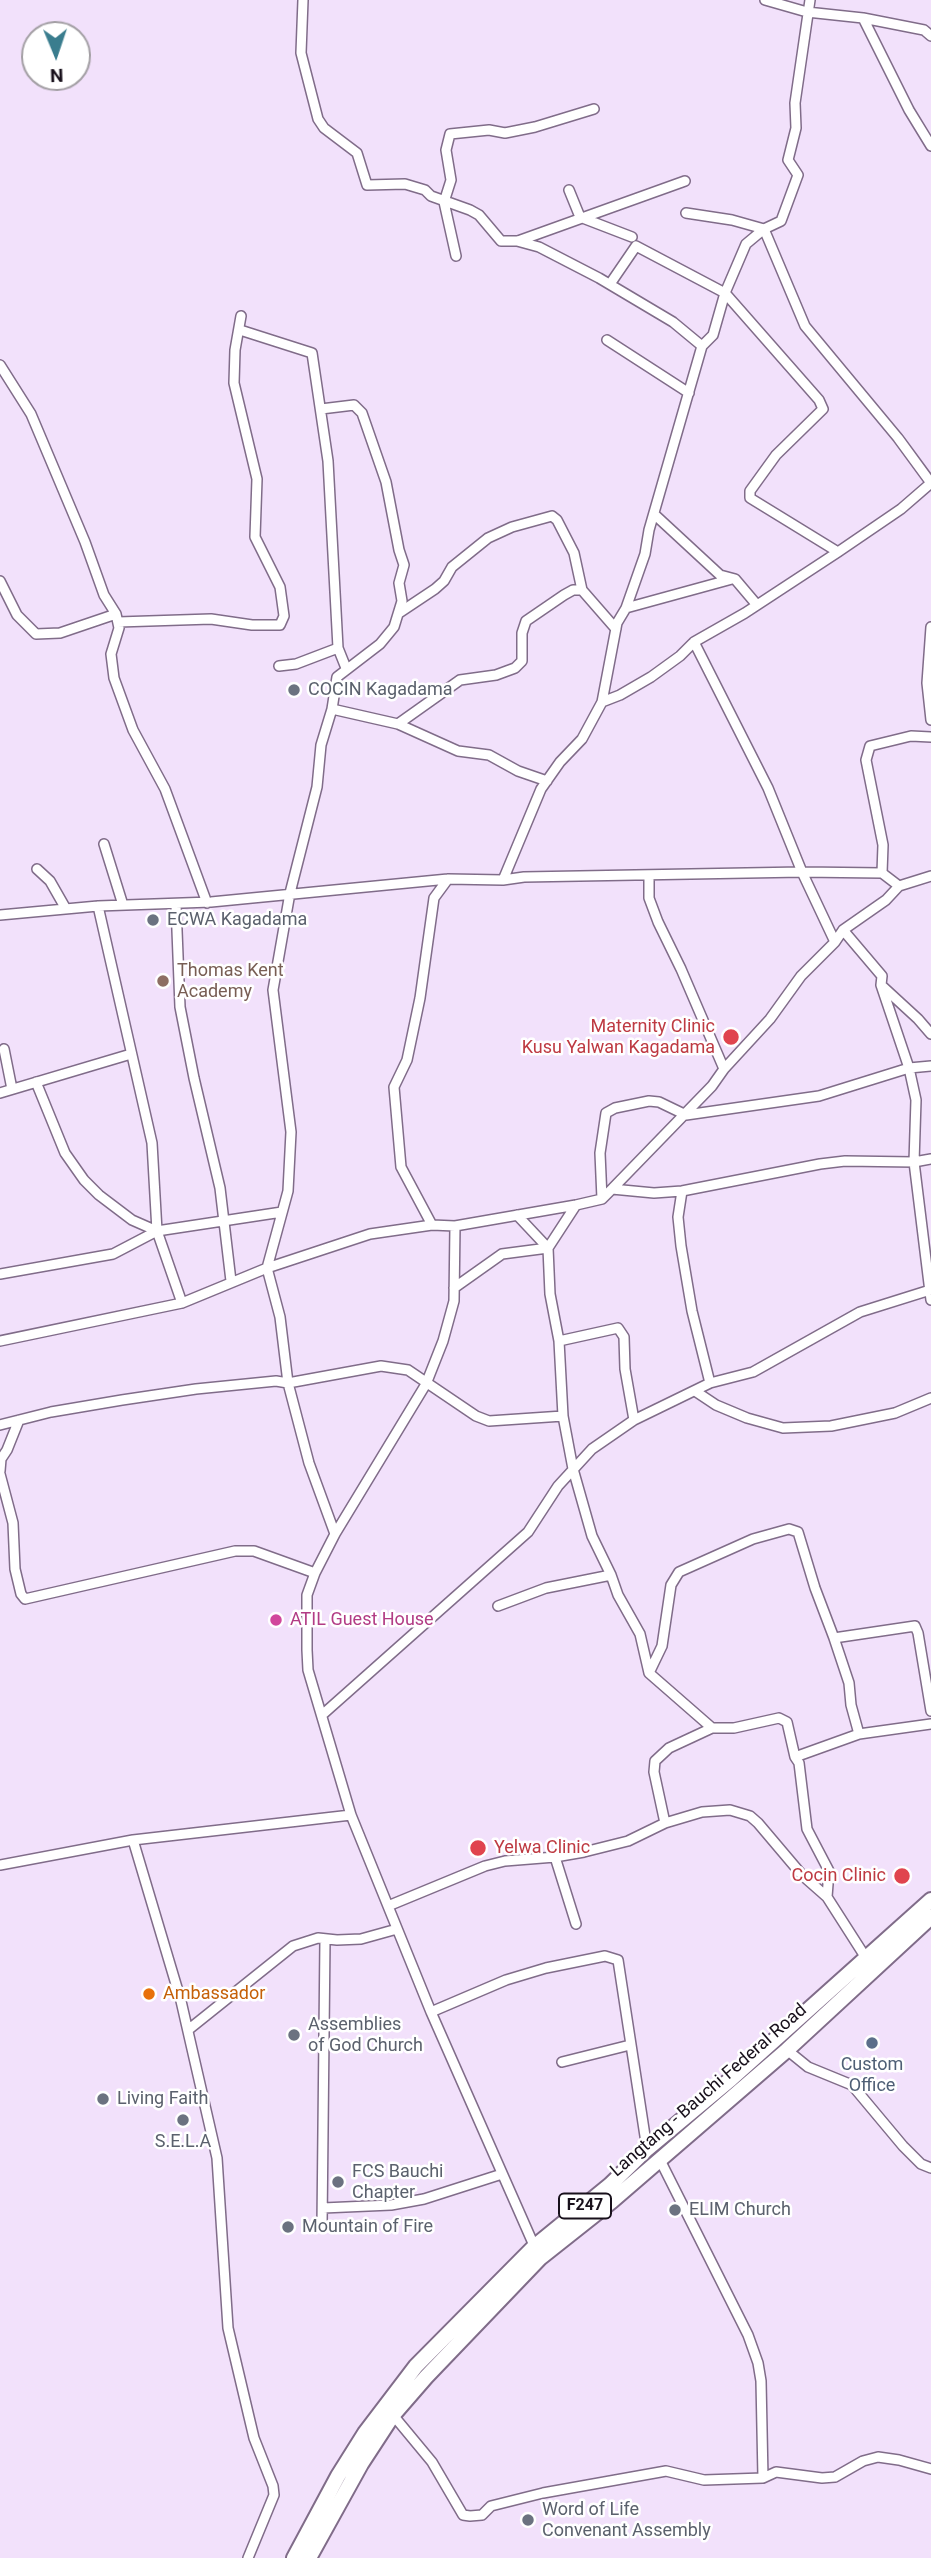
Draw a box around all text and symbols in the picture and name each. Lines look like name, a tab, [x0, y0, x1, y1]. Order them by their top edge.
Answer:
north arrow	[21, 21, 91, 91]
text: N	[50, 64, 64, 87]
place label: COCIN Kagadama	[308, 679, 453, 701]
marker: COCIN Kagadama	[286, 682, 302, 698]
place label: ECWA Kagadama	[167, 909, 307, 931]
marker: ECWA Kagadama	[145, 912, 161, 928]
place label: Thomas Kent Academy	[177, 960, 284, 1002]
marker: Thomas Kent Academy	[155, 973, 171, 989]
place label: Maternity Clinic Kusu Yalwan Kagadama	[522, 1016, 715, 1058]
marker: Maternity Clinic Kusu Yalwan Kagadama	[721, 1027, 741, 1047]
place label: ATIL Guest House	[290, 1609, 434, 1631]
marker: ATIL Guest House	[268, 1612, 284, 1628]
place label: Yelwa Clinic	[494, 1837, 590, 1859]
marker: Yelwa Clinic	[468, 1838, 488, 1858]
place label: Cocin Clinic	[792, 1865, 886, 1887]
marker: Cocin Clinic	[892, 1866, 912, 1886]
place label: Ambassador	[163, 1983, 265, 2005]
marker: Ambassador	[141, 1986, 157, 2002]
street label: Langtang - Bauchi Federal Road	[606, 2000, 812, 2182]
place label: Assemblies of God Church	[308, 2014, 423, 2056]
marker: Assemblies of God Church	[286, 2027, 302, 2043]
marker: Custom Office	[864, 2035, 880, 2051]
place label: Custom Office	[841, 2054, 903, 2096]
place label: Living Faith	[117, 2088, 208, 2110]
marker: Living Faith	[95, 2091, 111, 2107]
marker: S.E.L.A	[175, 2112, 191, 2128]
place label: S.E.L.A	[155, 2131, 211, 2153]
place label: FCS Bauchi Chapter	[352, 2161, 443, 2204]
marker: FCS Bauchi Chapter	[330, 2174, 346, 2190]
road number: F247	[559, 2194, 611, 2218]
place label: ELIM Church	[689, 2199, 791, 2221]
marker: ELIM Church	[667, 2202, 683, 2218]
place label: Mountain of Fire	[302, 2216, 433, 2238]
marker: Mountain of Fire	[280, 2219, 296, 2235]
place label: Word of Life Convenant Assembly	[542, 2499, 711, 2542]
marker: Word of Life Convenant Assembly	[520, 2512, 536, 2528]

